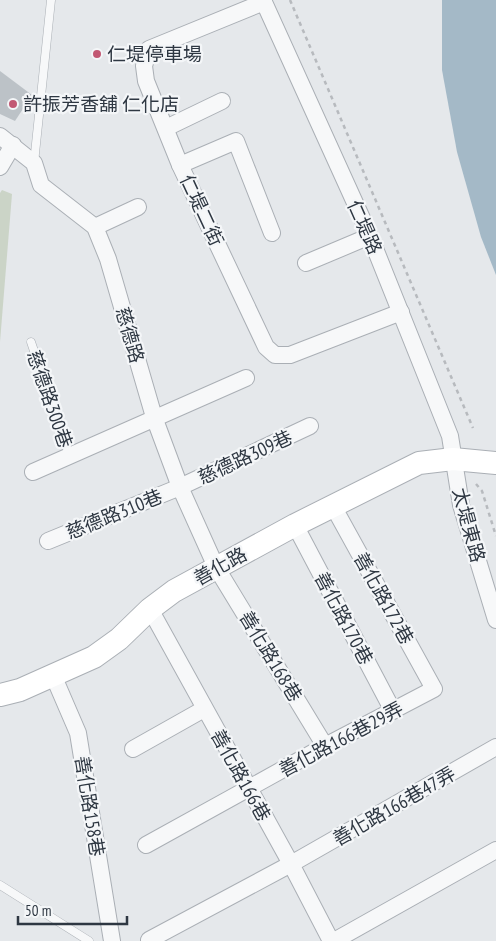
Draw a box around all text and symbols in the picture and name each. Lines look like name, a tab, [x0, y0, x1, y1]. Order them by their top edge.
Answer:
place label: 仁堤停車場	[107, 42, 202, 66]
marker: 仁堤停車場	[91, 48, 103, 60]
place label: 許振芳香舖 仁化店	[23, 92, 179, 116]
marker: 許振芳香舖 仁化店	[7, 98, 19, 110]
street label: 仁堤二街	[175, 170, 229, 250]
street label: 仁堤路	[342, 196, 388, 258]
street label: 慈德路	[111, 304, 149, 366]
street label: 慈德路300巷	[22, 347, 78, 451]
street label: 慈德路309巷	[194, 425, 296, 489]
street label: 慈德路310巷	[62, 484, 166, 544]
street label: 太堤東路	[448, 485, 490, 565]
street label: 善化路	[189, 542, 251, 590]
street label: 善化路172巷	[349, 548, 419, 648]
street label: 善化路170巷	[310, 567, 378, 669]
street label: 善化路168巷	[235, 606, 307, 706]
street label: 善化路166巷29弄	[275, 696, 407, 782]
street label: 善化路166巷	[206, 725, 276, 825]
street label: 善化路158巷	[70, 754, 110, 858]
street label: 善化路166巷47弄	[328, 761, 460, 851]
scale bar	[18, 894, 126, 926]
text: 50 m	[25, 901, 51, 920]

